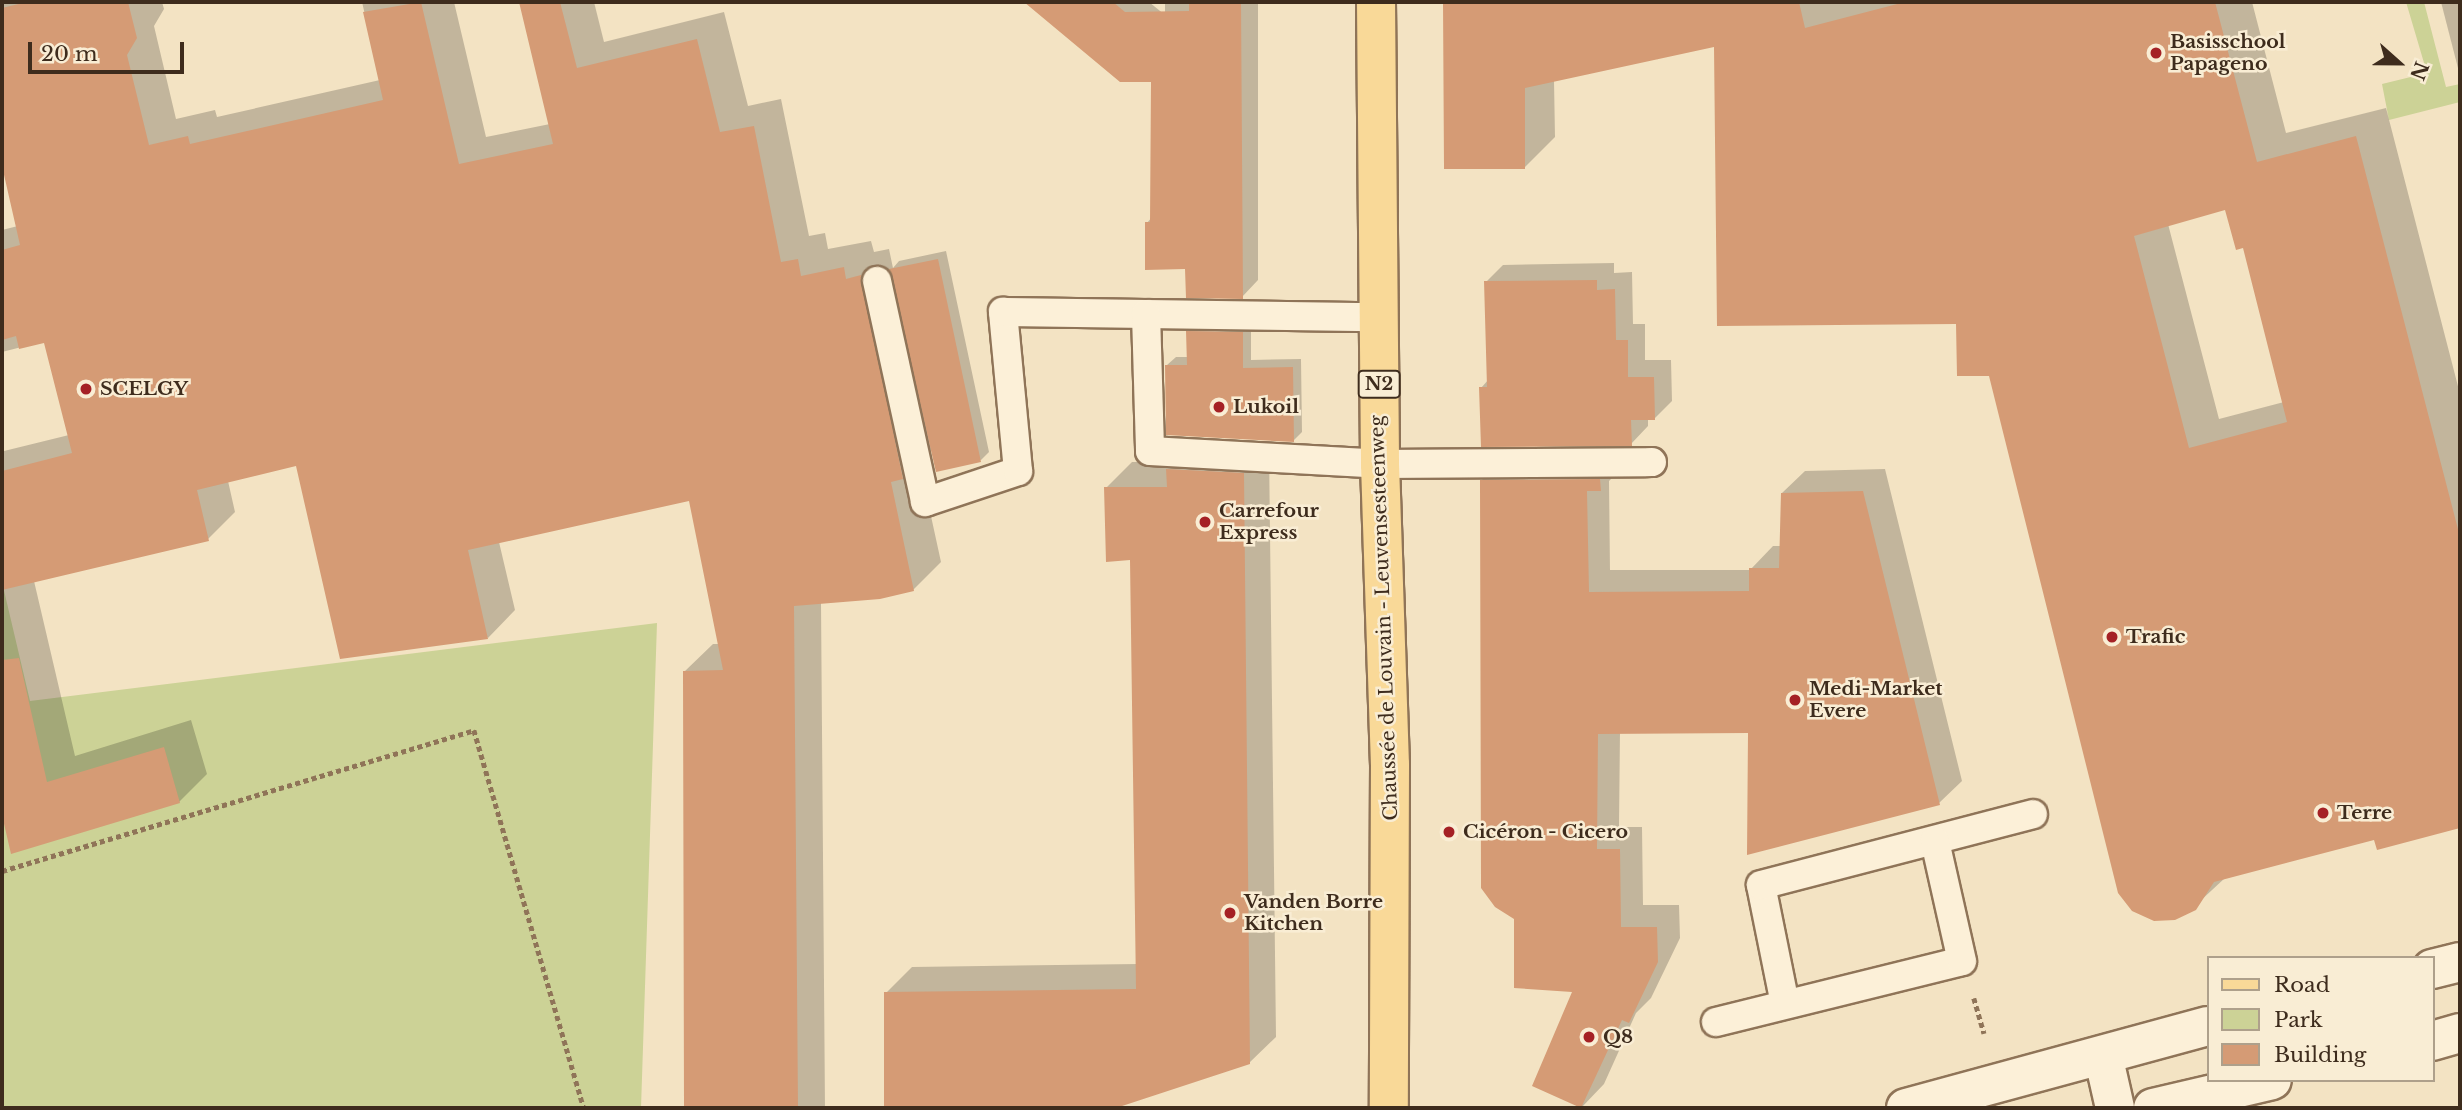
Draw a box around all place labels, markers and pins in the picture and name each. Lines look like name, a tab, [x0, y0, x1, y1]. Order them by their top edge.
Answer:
place label: Basisschool Papageno	[2170, 31, 2286, 75]
marker: Basisschool Papageno	[2148, 45, 2164, 61]
place label: SCELGY	[100, 378, 188, 400]
marker: SCELGY	[78, 381, 94, 397]
place label: Lukoil	[1233, 396, 1299, 418]
marker: Lukoil	[1211, 399, 1227, 415]
place label: Carrefour Express	[1219, 500, 1319, 544]
marker: Carrefour Express	[1197, 514, 1213, 530]
place label: Trafic	[2126, 626, 2185, 648]
marker: Trafic	[2104, 629, 2120, 645]
place label: Medi-Market Evere	[1809, 678, 1943, 722]
marker: Medi-Market Evere	[1787, 692, 1803, 708]
place label: Terre	[2337, 802, 2392, 824]
marker: Terre	[2315, 805, 2331, 821]
place label: Cicéron - Cicero	[1463, 821, 1628, 843]
marker: Cicéron - Cicero	[1441, 824, 1457, 840]
place label: Vanden Borre Kitchen	[1244, 891, 1383, 935]
marker: Vanden Borre Kitchen	[1222, 905, 1238, 921]
place label: Q8	[1603, 1026, 1633, 1048]
marker: Q8	[1581, 1029, 1597, 1045]

